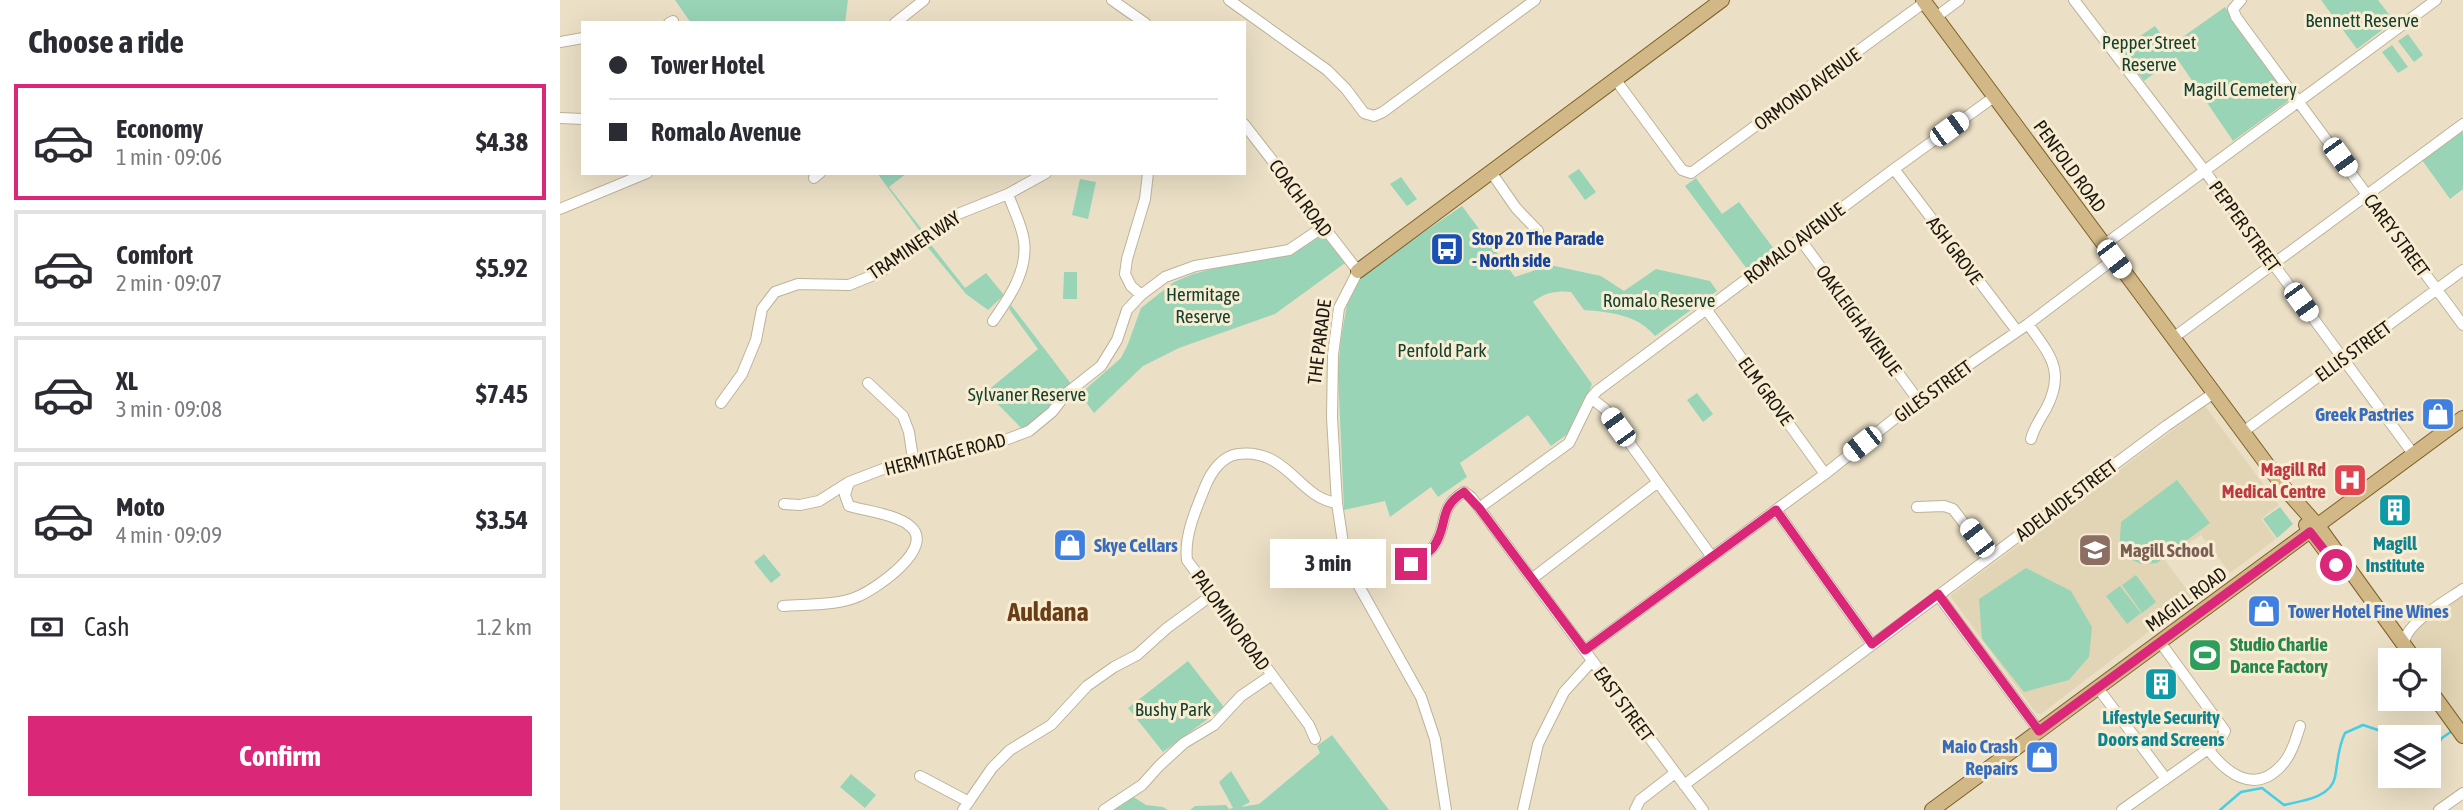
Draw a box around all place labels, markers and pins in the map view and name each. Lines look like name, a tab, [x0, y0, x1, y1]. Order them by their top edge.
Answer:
place label: Stop 20 The Parade - North side	[1472, 227, 1605, 271]
bus stop icon: Stop 20 The Parade - North side	[1428, 230, 1466, 268]
shop icon: Greek Pastries	[2419, 395, 2457, 433]
place label: Greek Pastries	[2315, 403, 2414, 425]
place label: Magill Rd Medical Centre	[2222, 458, 2326, 502]
hospital icon: Magill Rd Medical Centre	[2331, 461, 2369, 499]
building icon: Magill Institute	[2376, 491, 2414, 529]
shop icon: Skye Cellars	[1051, 526, 1089, 564]
school or university icon: Magill School	[2076, 531, 2114, 569]
place label: Magill Institute	[2365, 532, 2425, 576]
place label: Skye Cellars	[1094, 534, 1178, 556]
place label: Magill School	[2120, 539, 2215, 561]
shop icon: Tower Hotel Fine Wines	[2245, 592, 2283, 630]
place label: Tower Hotel Fine Wines	[2288, 600, 2449, 622]
place label: Studio Charlie Dance Factory	[2230, 633, 2328, 677]
sports icon: Studio Charlie Dance Factory	[2186, 636, 2224, 674]
building icon: Lifestyle Security Doors and Screens	[2142, 665, 2180, 703]
place label: Lifestyle Security Doors and Screens	[2098, 706, 2225, 750]
place label: Maio Crash Repairs	[1942, 735, 2018, 779]
shop icon: Maio Crash Repairs	[2023, 738, 2061, 776]

